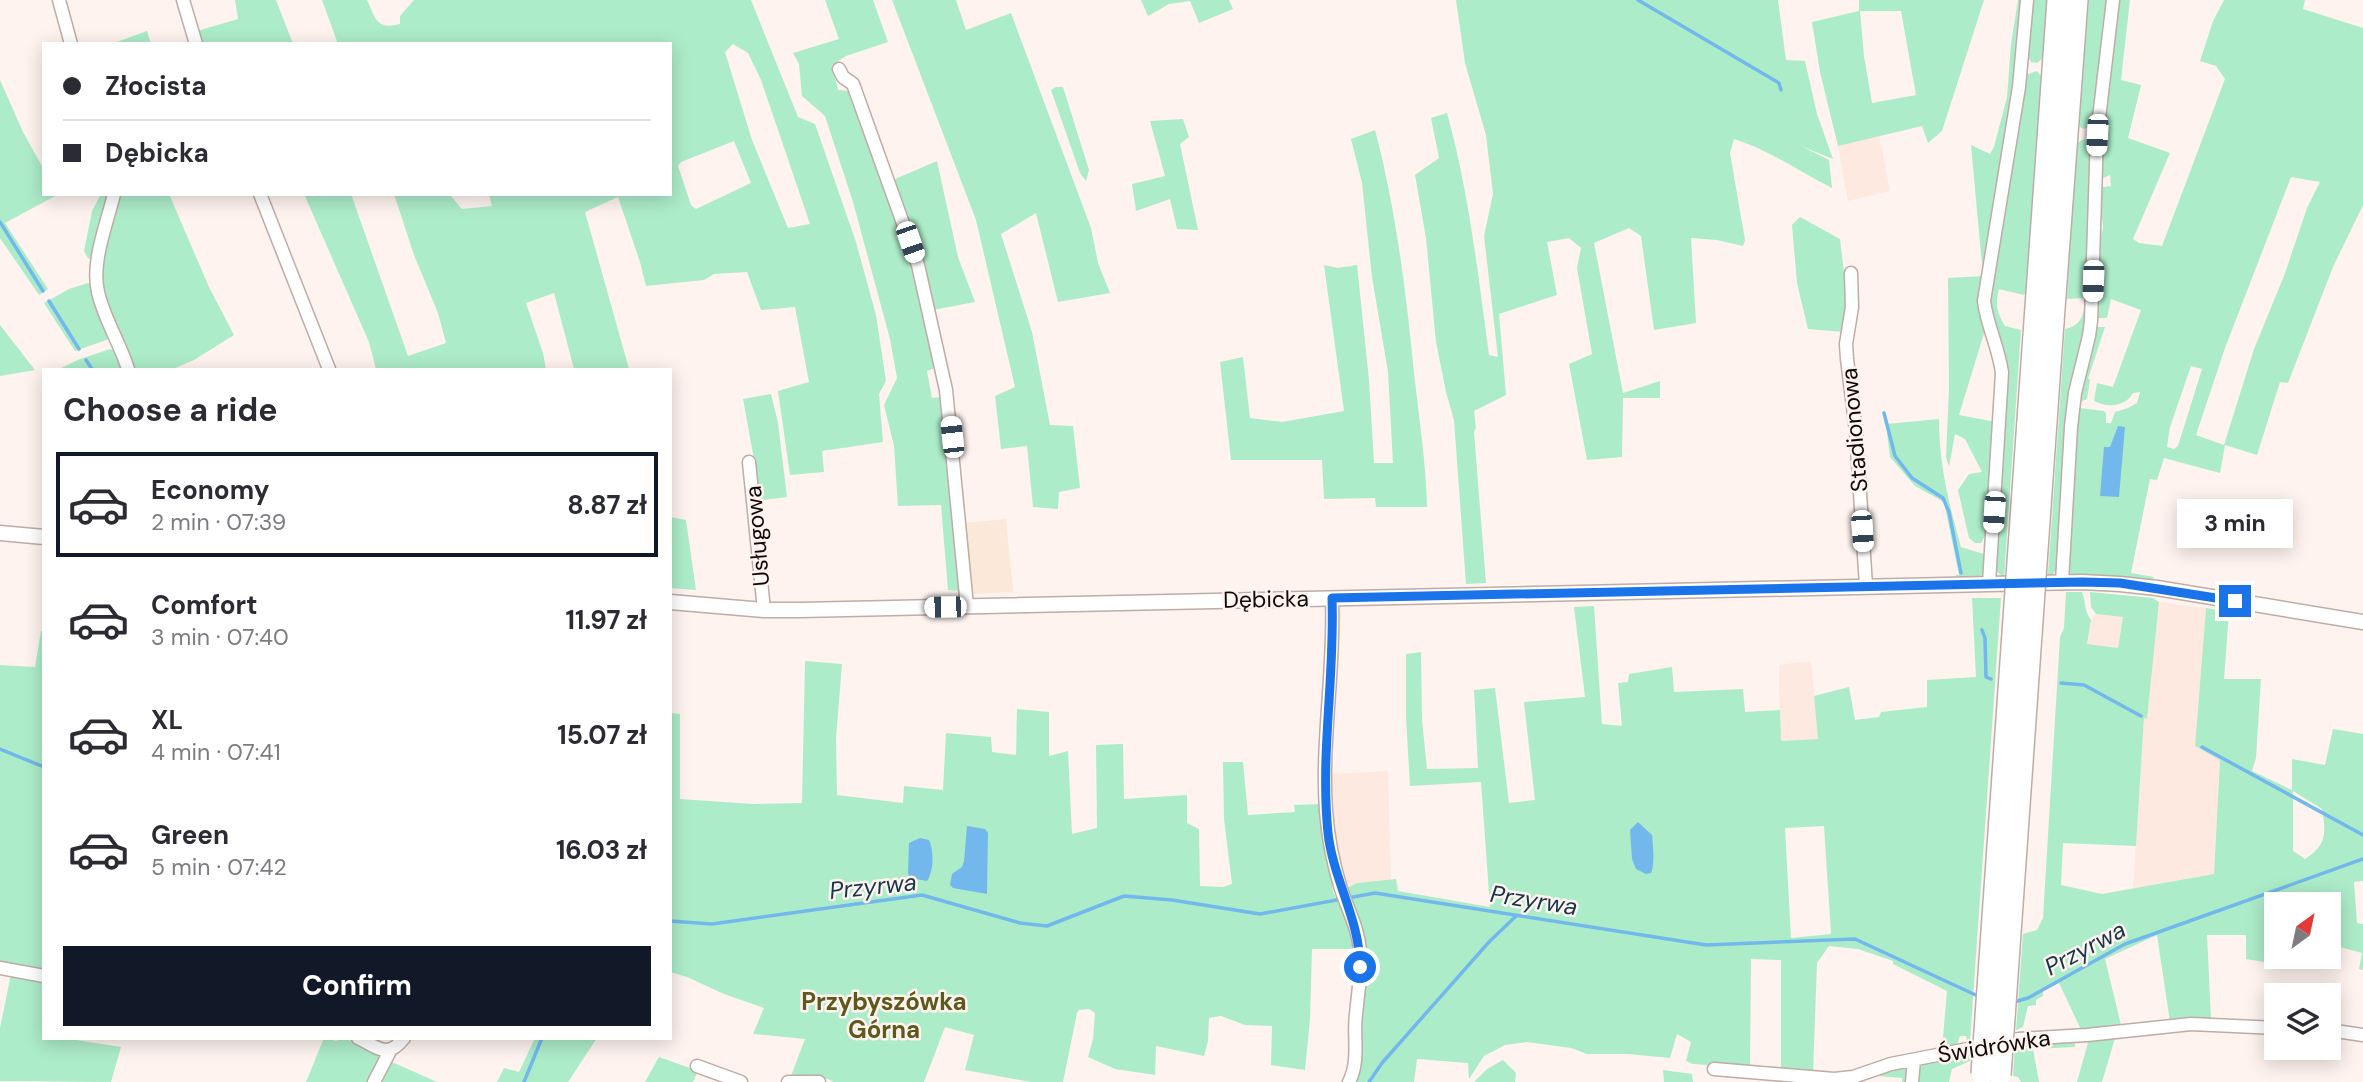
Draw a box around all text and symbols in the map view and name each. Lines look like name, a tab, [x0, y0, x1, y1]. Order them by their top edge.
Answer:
text: Złocista	[105, 69, 206, 103]
car	[2086, 113, 2109, 157]
text: Dębicka	[105, 136, 209, 170]
car	[894, 219, 927, 265]
car	[2082, 260, 2105, 302]
street label: Stadionowa	[1834, 367, 1874, 493]
text: Choose a ride	[63, 389, 278, 431]
car	[940, 415, 965, 459]
icon: car	[67, 473, 130, 536]
text: Economy	[151, 473, 269, 507]
street label: Usługowa	[738, 484, 776, 588]
text: 8.87 zł	[567, 488, 647, 522]
car	[1983, 490, 2006, 534]
callout: 3 min	[2177, 500, 2293, 548]
text: 2 min · 07:39	[151, 507, 286, 537]
text: 3 min	[2204, 508, 2266, 538]
car	[1851, 509, 1874, 553]
street label: Dębicka	[1223, 583, 1309, 615]
route end	[2219, 585, 2251, 617]
icon: car	[67, 588, 130, 651]
text: Comfort	[151, 588, 257, 622]
car	[924, 596, 967, 618]
text: 11.97 zł	[566, 603, 647, 637]
text: 3 min · 07:40	[151, 622, 289, 652]
icon: car	[67, 703, 130, 766]
text: XL	[151, 703, 183, 737]
text: 15.07 zł	[557, 718, 647, 752]
text: 4 min · 07:41	[151, 737, 281, 767]
icon: car	[67, 818, 130, 881]
text: Green	[151, 818, 229, 852]
text: 16.03 zł	[556, 833, 647, 867]
text: 5 min · 07:42	[151, 852, 287, 882]
water label: Przyrwa	[828, 866, 918, 906]
water label: Przyrwa	[1488, 878, 1580, 922]
north arrow	[2264, 892, 2342, 970]
map controls	[2264, 892, 2341, 1060]
water label: Przyrwa	[2039, 914, 2131, 982]
button: Confirm	[63, 946, 651, 1026]
route start	[1344, 951, 1376, 983]
button: layers	[2264, 983, 2341, 1060]
district label: Przybyszówka Górna	[801, 986, 967, 1045]
street label: Świdrówka	[1936, 1022, 2052, 1070]

